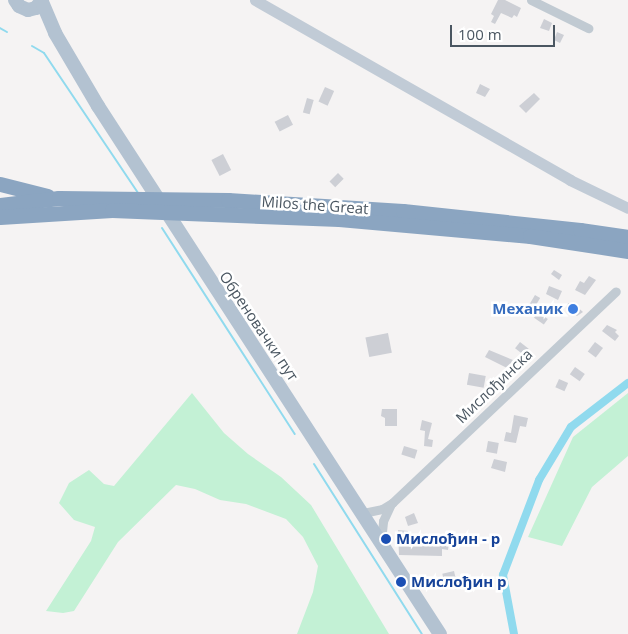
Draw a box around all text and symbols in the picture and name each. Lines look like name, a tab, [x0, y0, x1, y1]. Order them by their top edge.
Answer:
scale bar	[453, 15, 558, 47]
text: 100 m	[458, 24, 502, 44]
street label: Milos the Great	[261, 192, 369, 218]
street label: Обреновачки пут	[216, 268, 302, 384]
place label: Механик	[492, 300, 563, 318]
marker: Механик	[567, 303, 579, 315]
street label: Мислођинска	[452, 345, 536, 427]
place label: Мислођин - р	[396, 530, 500, 548]
marker: Мислођин - р	[380, 533, 392, 545]
place label: Мислођин р	[411, 573, 507, 591]
marker: Мислођин р	[395, 576, 407, 588]

